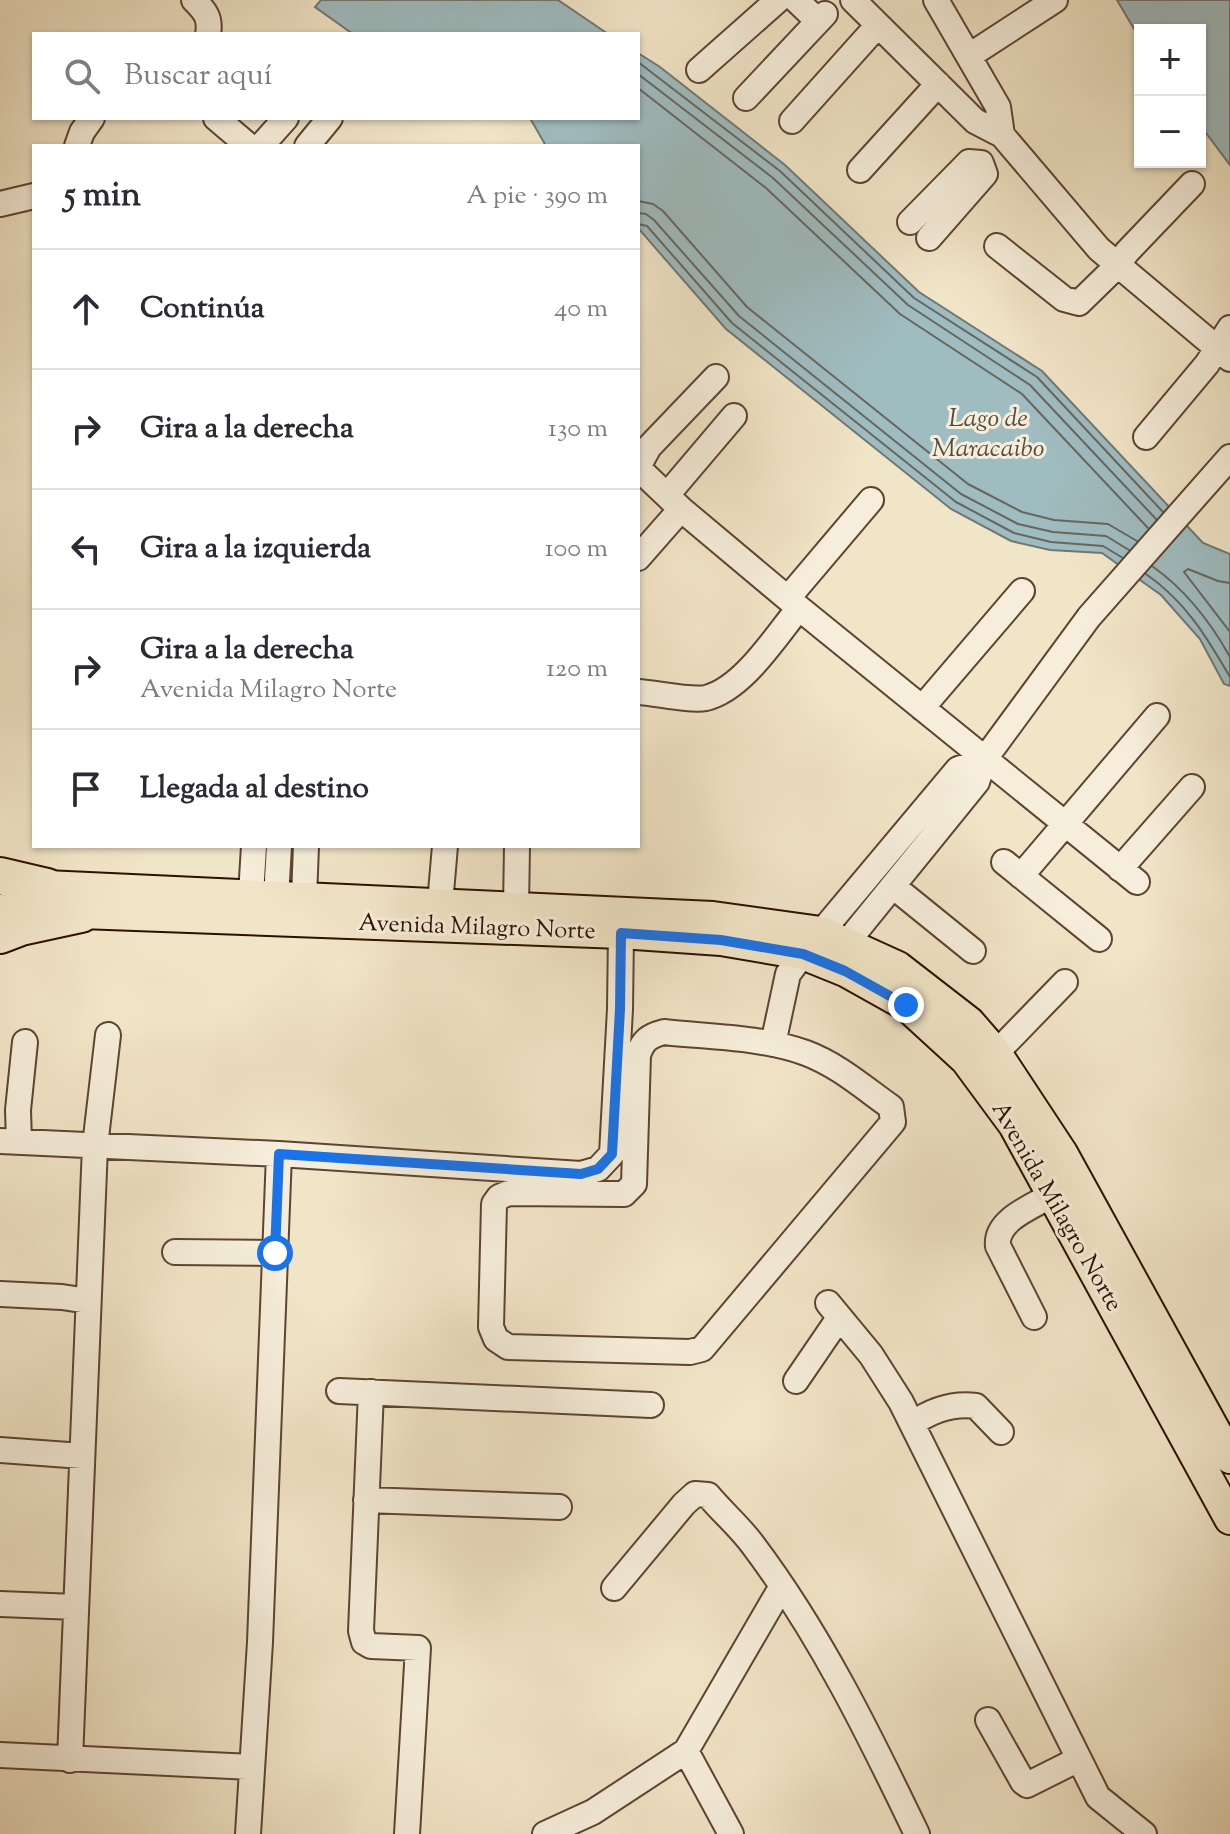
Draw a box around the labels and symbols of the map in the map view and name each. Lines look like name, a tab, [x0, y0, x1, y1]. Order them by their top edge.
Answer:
water label: Lago de Maracaibo	[932, 401, 1044, 468]
street label: Avenida Milagro Norte	[358, 907, 596, 949]
route end	[888, 987, 924, 1023]
street label: Avenida Milagro Norte	[982, 1096, 1130, 1318]
route start	[257, 1235, 293, 1271]

